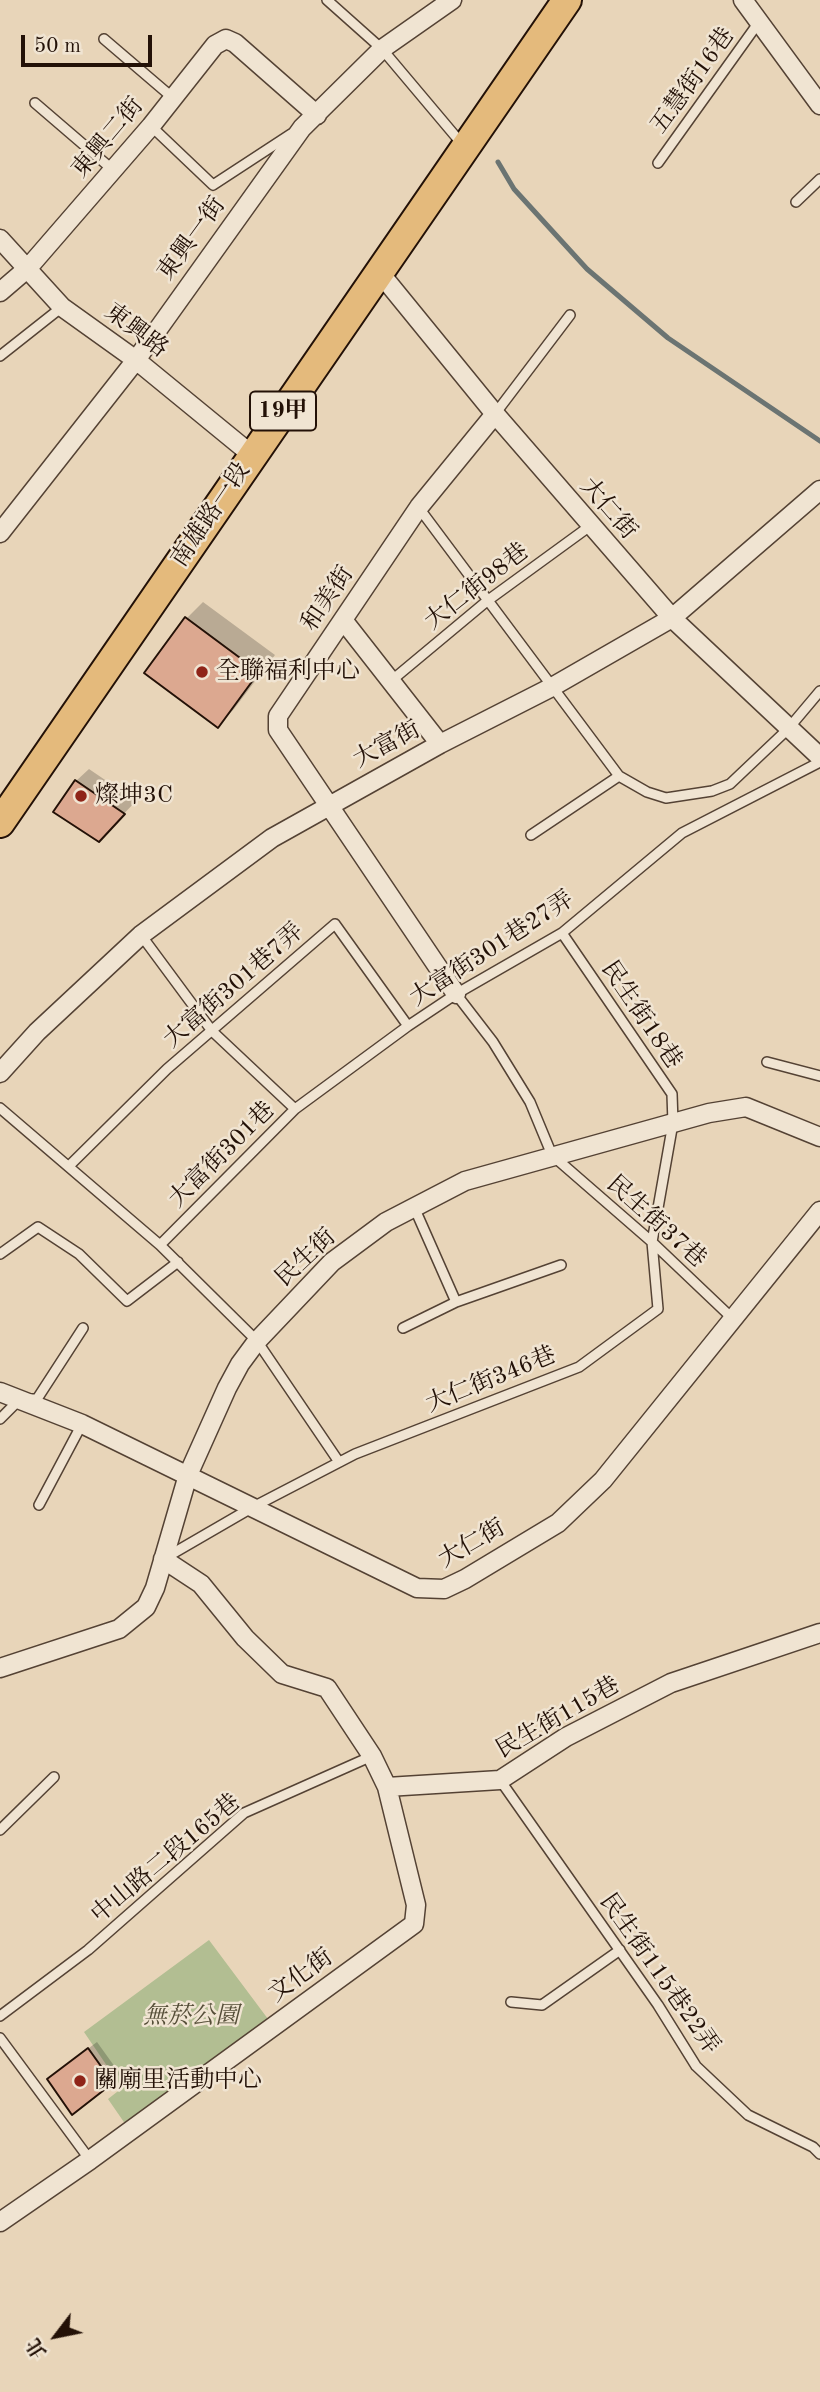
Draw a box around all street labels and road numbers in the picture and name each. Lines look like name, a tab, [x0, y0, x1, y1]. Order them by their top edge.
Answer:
street label: 五慧街16巷	[645, 22, 741, 140]
street label: 東興二街	[66, 92, 150, 184]
street label: 東興一街	[152, 192, 232, 286]
street label: 東興路	[99, 298, 173, 364]
road number: 19甲	[250, 392, 316, 430]
street label: 南雄路一段	[166, 457, 256, 573]
street label: 大仁街	[574, 472, 642, 546]
street label: 大仁街98巷	[419, 538, 535, 636]
street label: 和美街	[296, 561, 360, 637]
street label: 大富街	[348, 715, 426, 775]
street label: 大富街301巷27弄	[405, 885, 579, 1013]
street label: 大富街301巷7弄	[158, 918, 310, 1054]
street label: 民生街18巷	[594, 956, 688, 1074]
street label: 大富街301巷	[163, 1096, 281, 1214]
street label: 民生街37巷	[600, 1170, 712, 1274]
street label: 民生街	[270, 1223, 342, 1293]
street label: 大仁街346巷	[422, 1341, 560, 1419]
street label: 大仁街	[434, 1514, 510, 1574]
street label: 民生街115巷	[491, 1671, 625, 1765]
street label: 中山路二段165巷	[86, 1788, 246, 1930]
street label: 民生街115巷22弄	[593, 1888, 725, 2060]
street label: 文化街	[263, 1943, 339, 2009]

